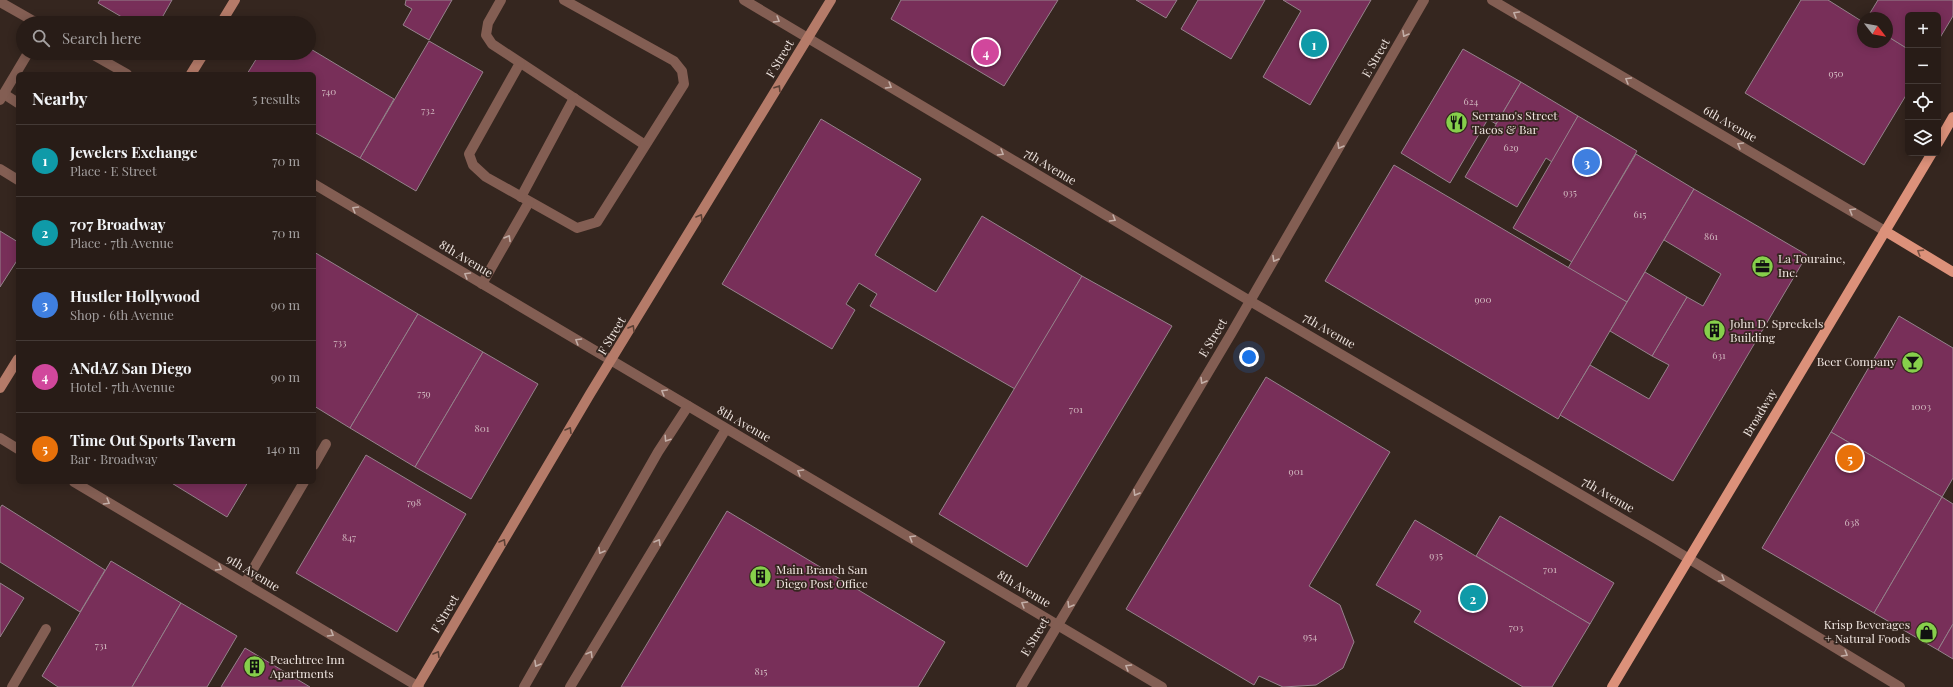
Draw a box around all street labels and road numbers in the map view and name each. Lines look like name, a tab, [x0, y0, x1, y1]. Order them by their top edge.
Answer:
street label: E Street	[1358, 34, 1393, 80]
street label: F Street	[762, 36, 797, 80]
street label: 6th Avenue	[1701, 101, 1760, 145]
street label: 7th Avenue	[1021, 144, 1080, 188]
street label: 8th Avenue	[437, 236, 496, 280]
street label: 7th Avenue	[1300, 309, 1359, 352]
street label: F Street	[594, 313, 629, 357]
street label: E Street	[1194, 315, 1230, 360]
street label: Broadway	[1739, 386, 1780, 439]
street label: 8th Avenue	[715, 401, 774, 445]
street label: 7th Avenue	[1579, 473, 1638, 516]
street label: 9th Avenue	[224, 550, 283, 594]
street label: 8th Avenue	[995, 566, 1054, 610]
street label: F Street	[427, 591, 462, 635]
street label: E Street	[1016, 614, 1052, 659]

